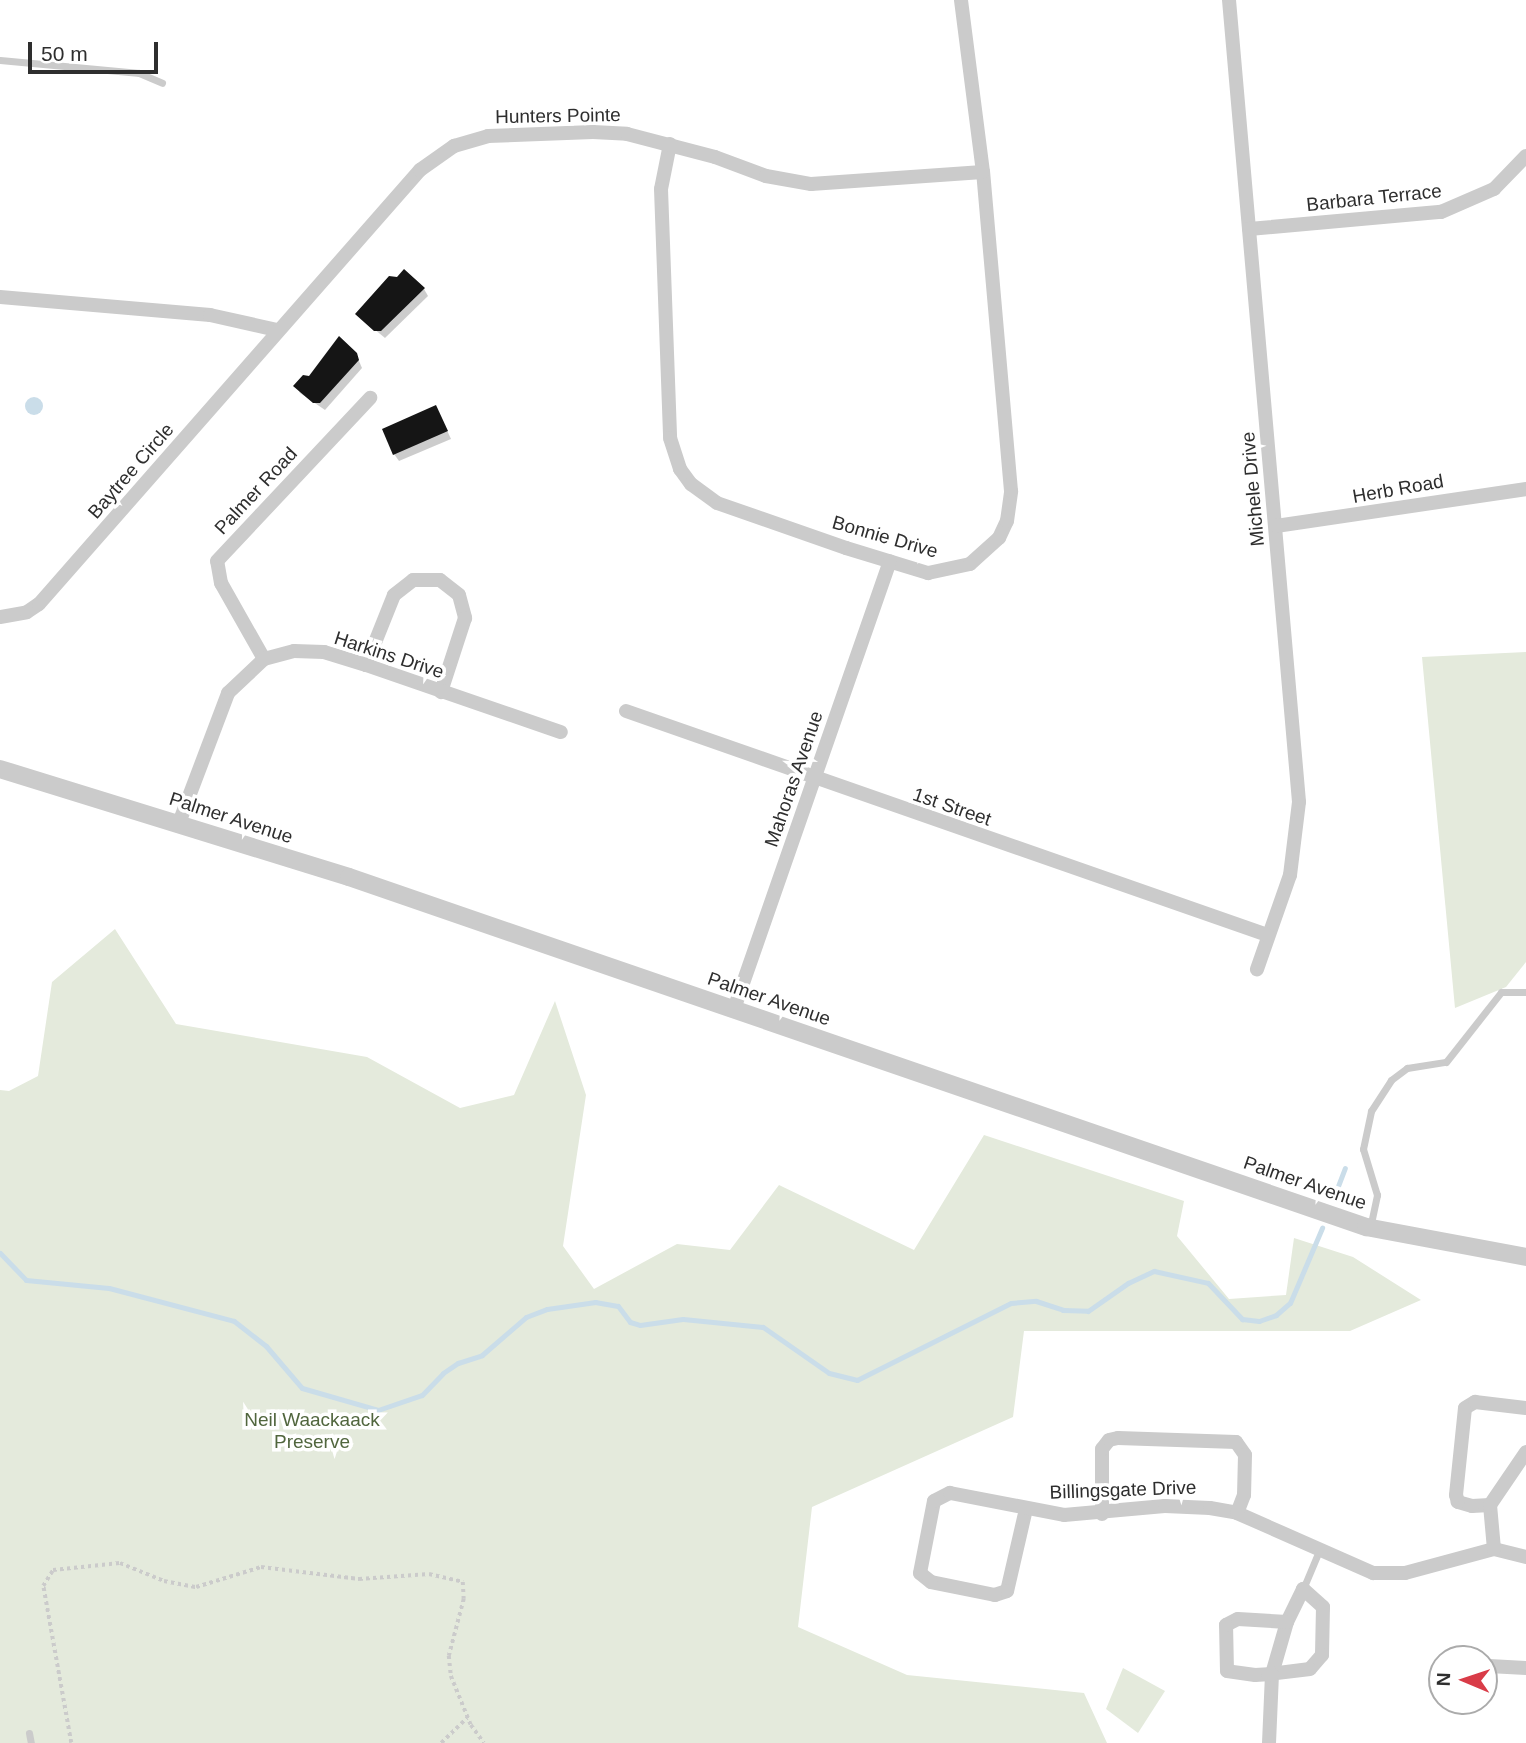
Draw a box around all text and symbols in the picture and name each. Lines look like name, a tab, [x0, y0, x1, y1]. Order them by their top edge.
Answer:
scale bar	[32, 28, 161, 72]
text: 50 m	[41, 42, 88, 65]
street label: Hunters Pointe	[495, 104, 621, 128]
street label: Barbara Terrace	[1305, 180, 1443, 216]
street label: Baytree Circle	[83, 418, 179, 524]
street label: Michele Drive	[1237, 431, 1269, 547]
street label: Palmer Road	[210, 443, 302, 539]
street label: Herb Road	[1351, 470, 1445, 508]
street label: Bonnie Drive	[830, 511, 940, 563]
street label: Harkins Drive	[331, 627, 447, 683]
street label: Mahoras Avenue	[760, 708, 828, 850]
street label: 1st Street	[910, 783, 994, 831]
street label: Palmer Avenue	[166, 787, 296, 849]
street label: Palmer Avenue	[704, 967, 834, 1031]
street label: Palmer Avenue	[1240, 1151, 1370, 1215]
park label: Neil Waackaack Preserve	[244, 1409, 380, 1453]
street label: Billingsgate Drive	[1049, 1476, 1197, 1504]
north arrow	[1428, 1645, 1498, 1715]
text: N	[1433, 1672, 1454, 1687]

